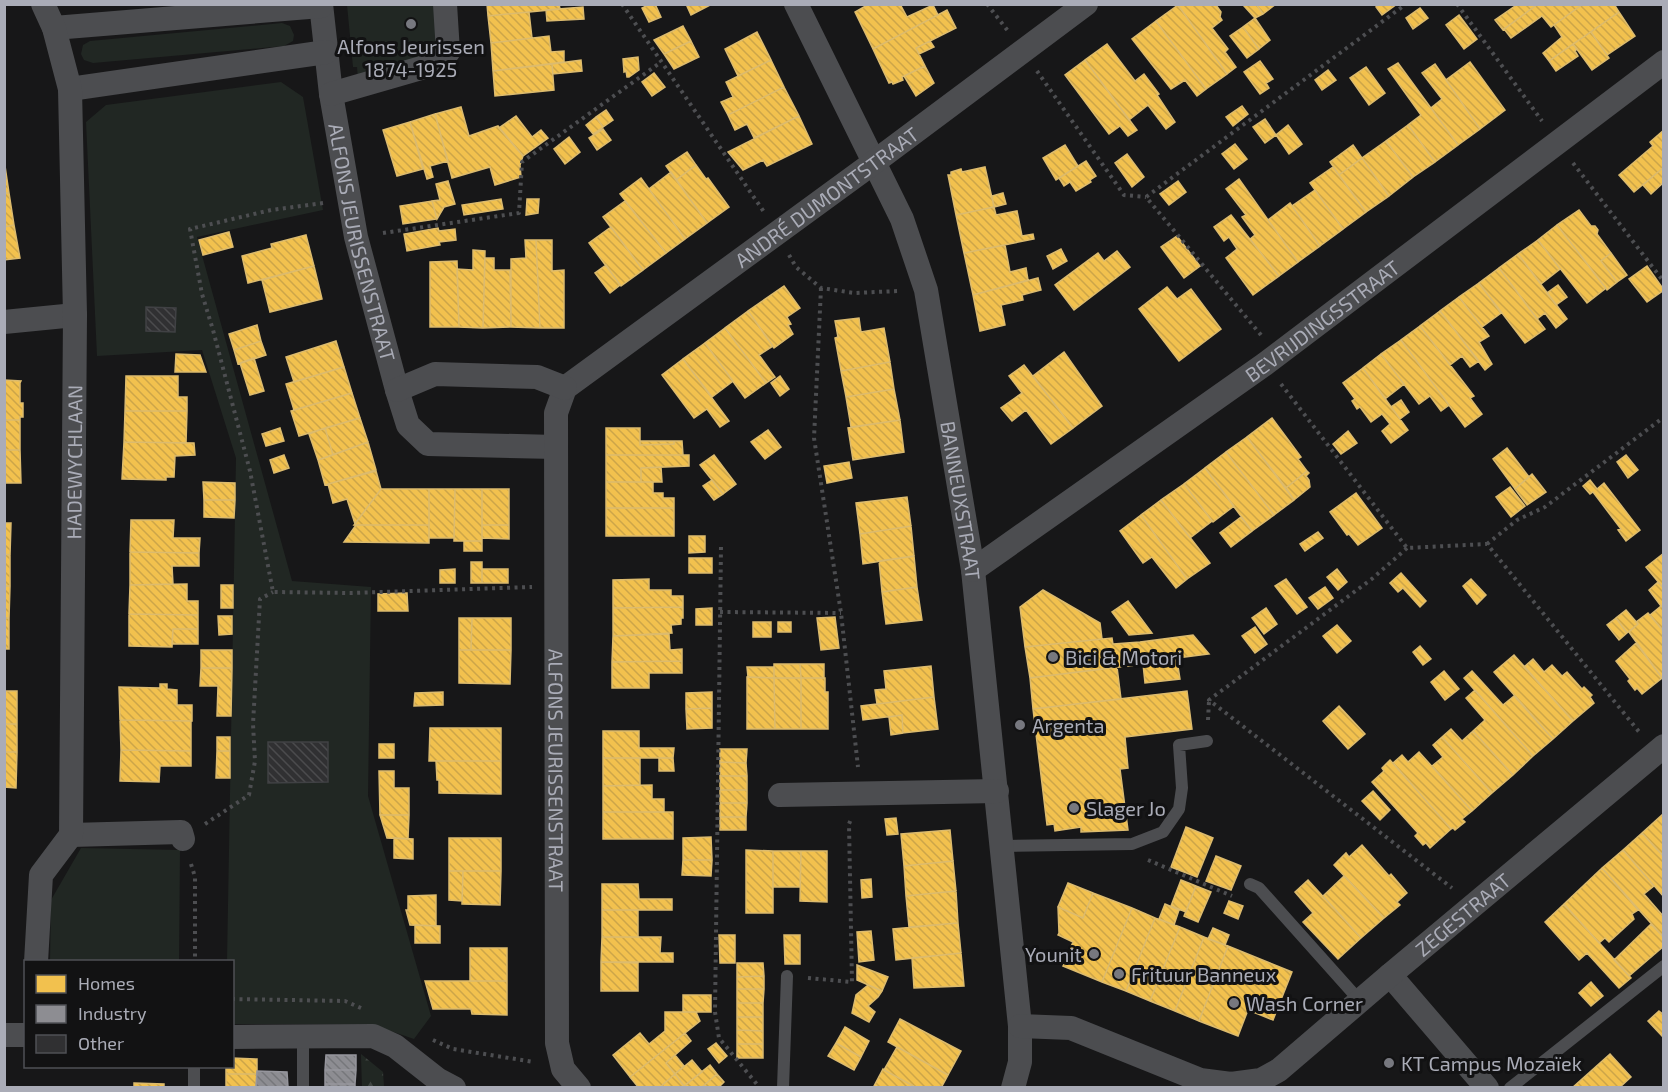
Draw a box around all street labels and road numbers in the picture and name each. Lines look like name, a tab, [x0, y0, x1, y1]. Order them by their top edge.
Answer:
street label: ALFONS JEURISSENSTRAAT	[324, 121, 401, 364]
street label: ANDRÉ DUMONTSTRAAT	[730, 121, 923, 272]
street label: BEVRIJDINGSSTRAAT	[1240, 254, 1404, 386]
street label: HADEWYCHLAAN	[61, 385, 86, 539]
street label: BANNEUXSTRAAT	[936, 419, 986, 581]
street label: ALFONS JEURISSENSTRAAT	[544, 649, 569, 893]
street label: ZEGESTRAAT	[1410, 867, 1515, 961]

